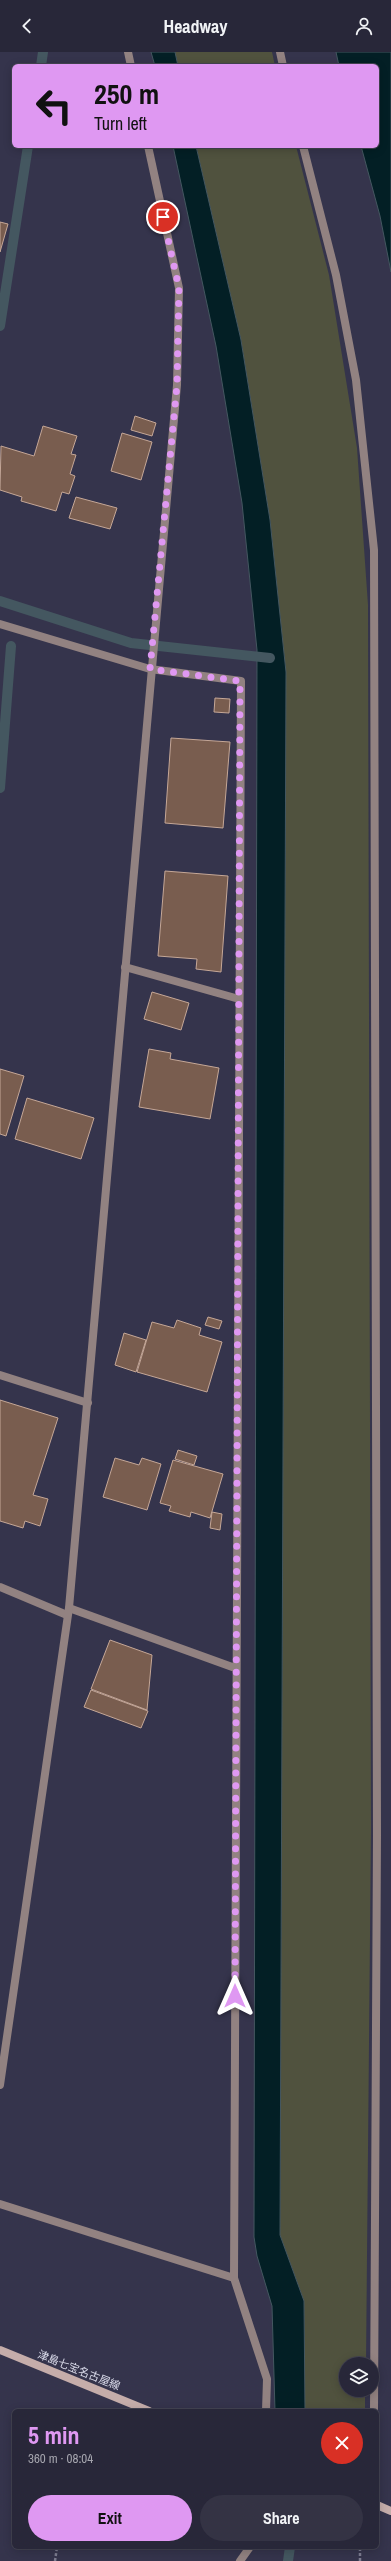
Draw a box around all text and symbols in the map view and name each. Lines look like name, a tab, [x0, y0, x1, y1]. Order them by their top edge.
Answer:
text: Headway	[164, 14, 228, 39]
icon: back	[16, 15, 38, 37]
icon: person	[353, 15, 375, 37]
text: 250 m	[94, 75, 159, 113]
icon: left	[28, 80, 80, 132]
text: Turn left	[94, 111, 147, 136]
pin	[146, 200, 180, 234]
icon: arrive	[152, 206, 174, 228]
position arrow	[214, 1975, 256, 2017]
street label: 津島七宝名古屋線	[36, 2347, 122, 2393]
map controls	[339, 2357, 379, 2397]
button: layers	[339, 2357, 379, 2397]
text: 5 min	[28, 2419, 79, 2451]
button: close	[321, 2422, 363, 2464]
text: 360 m · 08:04	[28, 2450, 93, 2467]
button: Exit	[28, 2495, 192, 2541]
button: Share	[200, 2495, 363, 2541]

